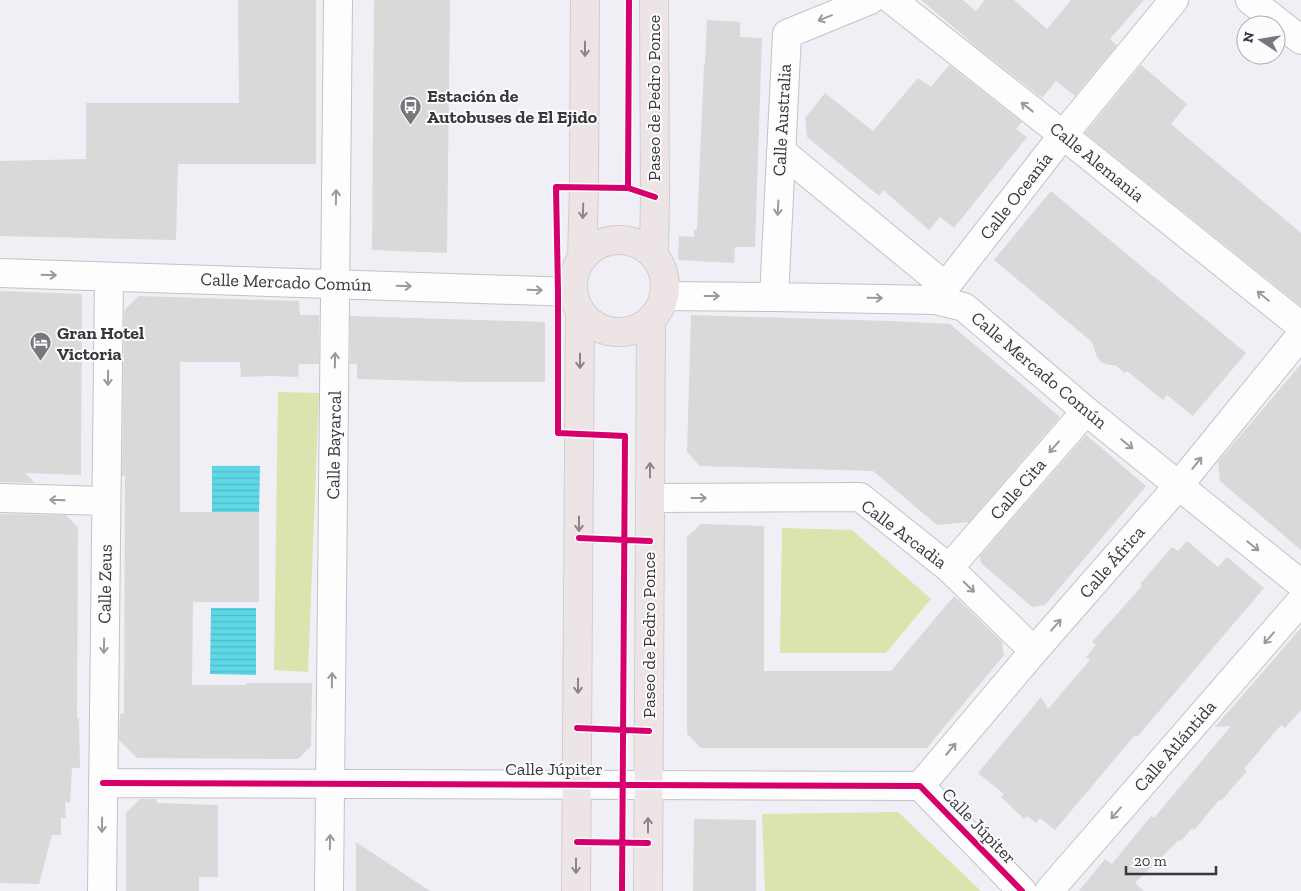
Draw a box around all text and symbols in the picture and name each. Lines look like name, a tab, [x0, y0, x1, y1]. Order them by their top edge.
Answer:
street label: Paseo de Pedro Ponce	[643, 15, 665, 181]
one-way arrow	[817, 15, 832, 24]
north arrow	[1236, 15, 1286, 65]
text: N	[1239, 30, 1258, 44]
one-way arrow	[580, 40, 590, 56]
street label: Calle Australia	[768, 63, 796, 177]
place label: Estación de Autobuses de El Ejido	[427, 85, 598, 128]
bus stop icon: Estación de Autobuses de El Ejido	[399, 94, 423, 125]
one-way arrow	[1021, 101, 1034, 112]
street label: Calle Alemania	[1045, 117, 1149, 207]
street label: Calle Oceanía	[975, 148, 1057, 244]
one-way arrow	[332, 190, 341, 206]
one-way arrow	[774, 199, 783, 215]
one-way arrow	[579, 203, 588, 219]
street label: Calle Mercado Común	[200, 268, 372, 296]
one-way arrow	[40, 270, 56, 280]
one-way arrow	[395, 281, 411, 291]
one-way arrow	[526, 286, 542, 295]
one-way arrow	[1257, 290, 1270, 301]
one-way arrow	[704, 291, 720, 301]
one-way arrow	[867, 294, 883, 303]
street label: Calle Mercado Común	[966, 307, 1112, 434]
place label: Gran Hotel Victoria	[57, 322, 144, 365]
hotel icon: Gran Hotel Victoria	[29, 331, 53, 362]
one-way arrow	[330, 352, 340, 368]
one-way arrow	[575, 352, 585, 369]
one-way arrow	[103, 370, 113, 386]
street label: Calle Bayarcal	[322, 390, 346, 500]
one-way arrow	[1120, 438, 1133, 449]
one-way arrow	[1048, 441, 1060, 454]
street label: Calle Cita	[985, 453, 1051, 524]
one-way arrow	[1191, 456, 1202, 469]
one-way arrow	[645, 462, 655, 478]
one-way arrow	[690, 493, 707, 503]
one-way arrow	[50, 495, 66, 505]
street label: Calle Arcadia	[857, 495, 951, 574]
one-way arrow	[574, 515, 584, 531]
street label: Calle África	[1075, 521, 1150, 603]
one-way arrow	[1247, 540, 1260, 551]
street label: Calle Zeus	[93, 544, 117, 624]
street label: Paseo de Pedro Ponce	[638, 552, 660, 718]
one-way arrow	[963, 581, 975, 594]
one-way arrow	[1051, 619, 1062, 632]
one-way arrow	[1263, 632, 1275, 645]
one-way arrow	[100, 637, 109, 653]
one-way arrow	[327, 672, 337, 688]
one-way arrow	[573, 678, 583, 694]
street label: Calle Atlántida	[1129, 695, 1221, 796]
one-way arrow	[946, 743, 957, 756]
street label: Calle Júpiter	[505, 758, 603, 780]
street label: Calle Júpiter	[937, 783, 1021, 869]
one-way arrow	[1110, 807, 1122, 820]
one-way arrow	[97, 817, 107, 833]
one-way arrow	[643, 817, 653, 834]
one-way arrow	[325, 835, 335, 851]
scale bar	[1126, 844, 1216, 876]
text: 20 m	[1134, 852, 1167, 870]
one-way arrow	[572, 858, 581, 874]

